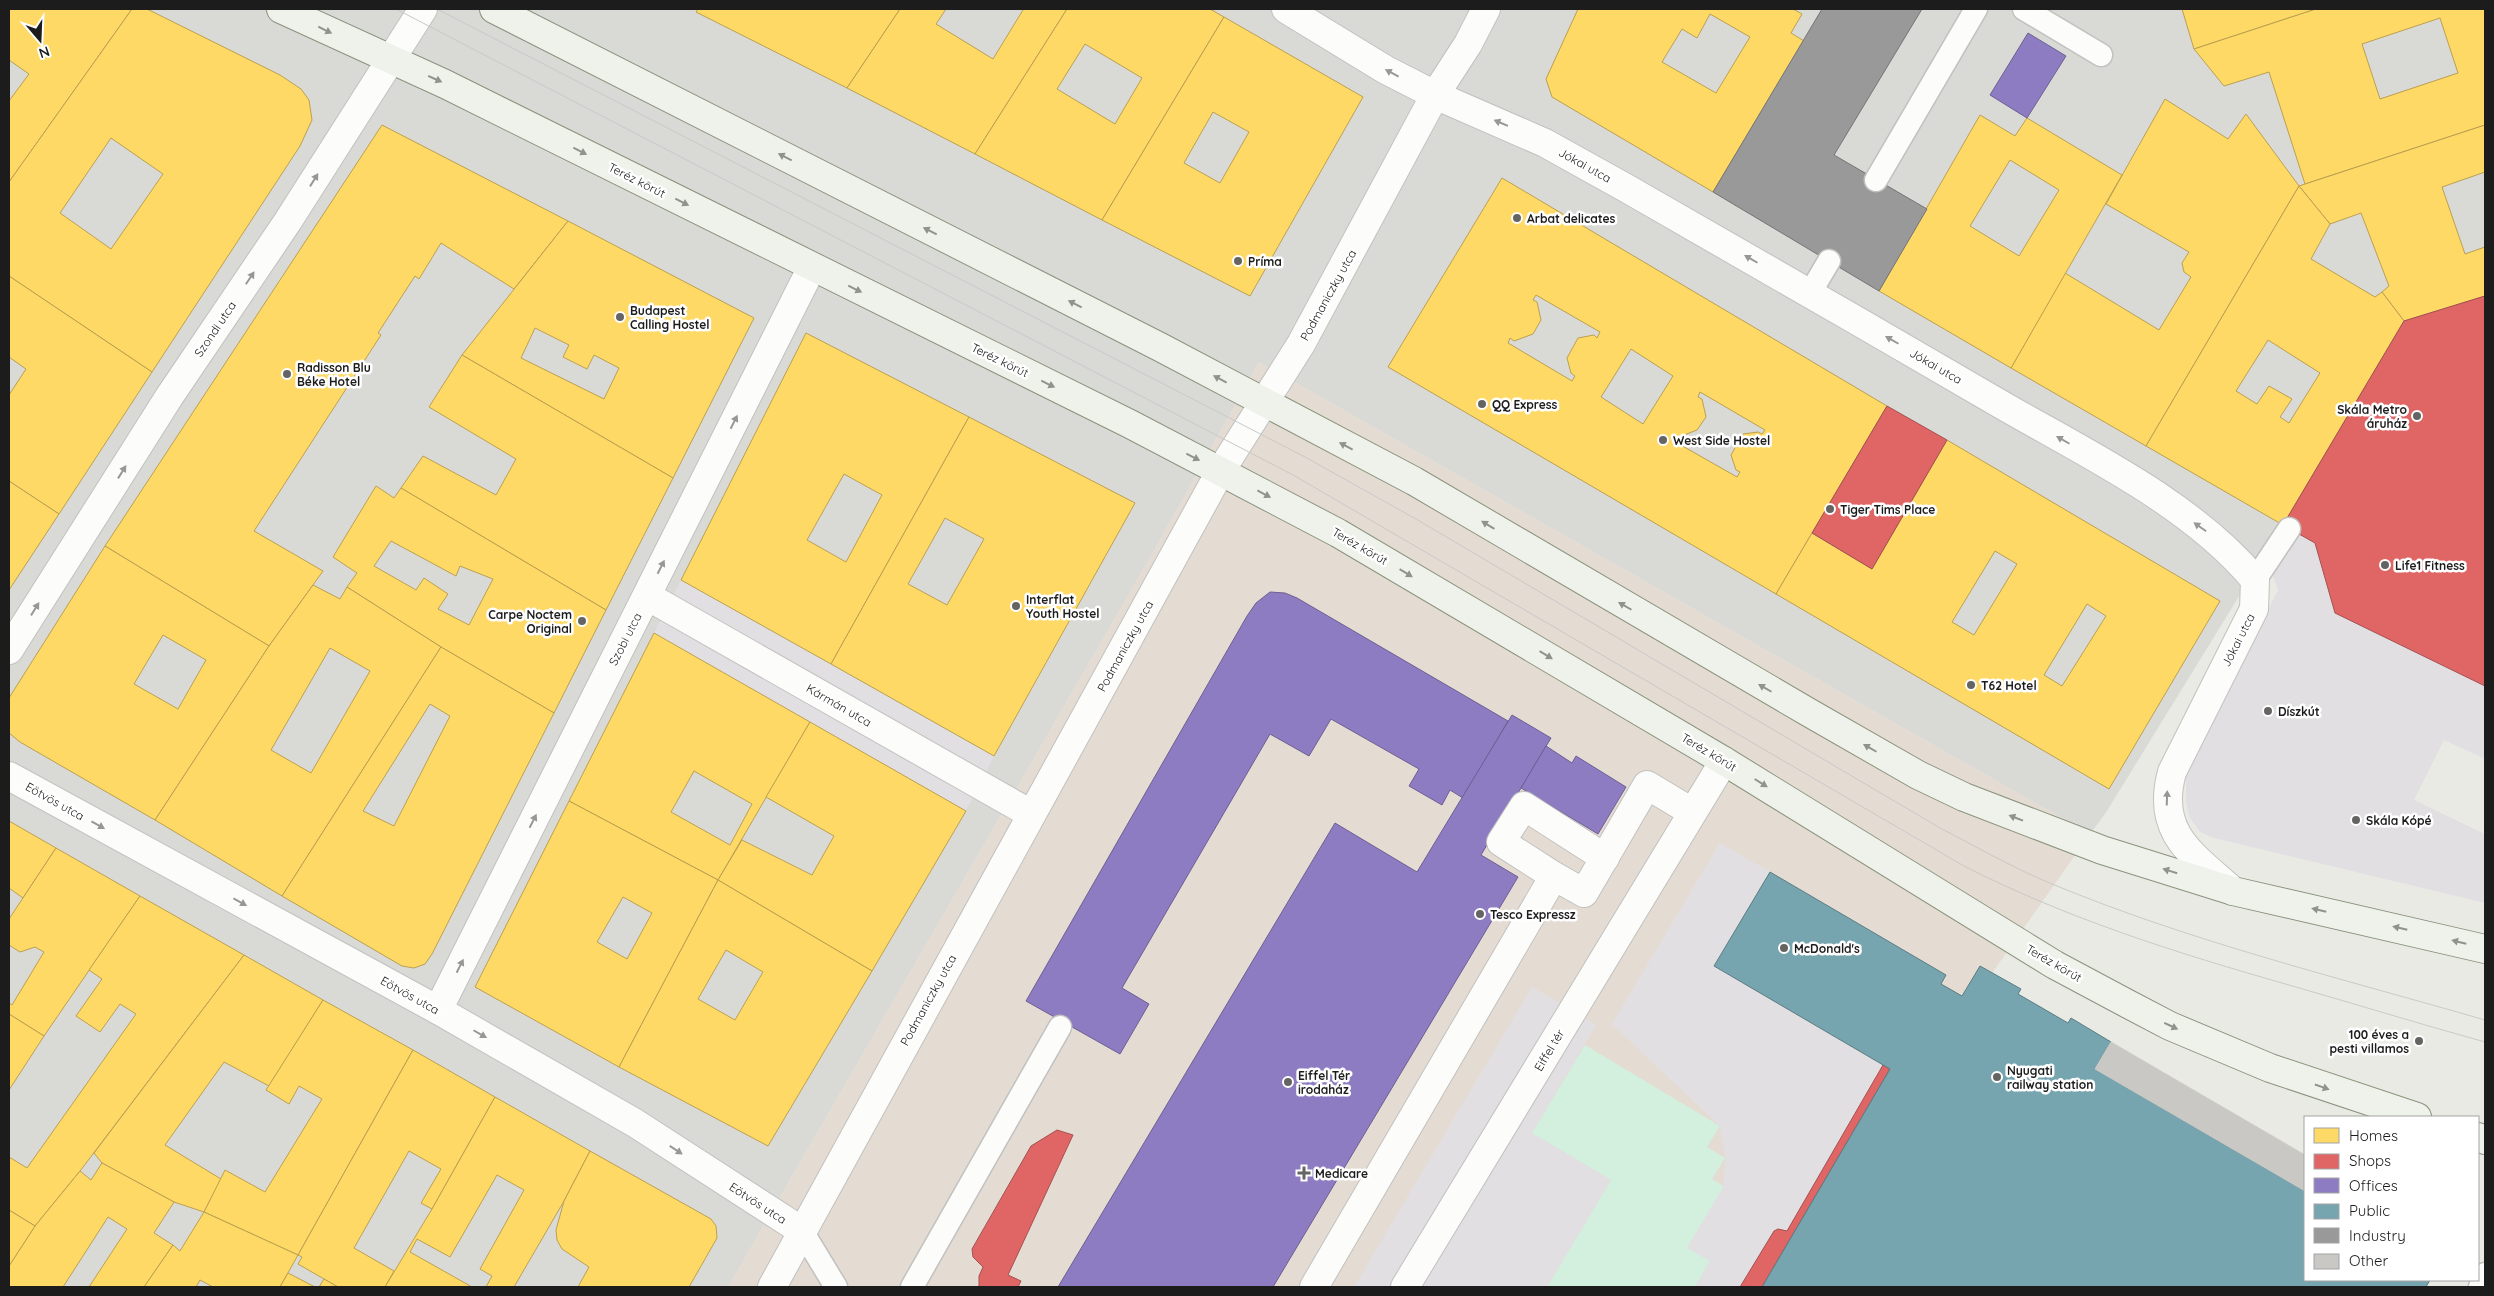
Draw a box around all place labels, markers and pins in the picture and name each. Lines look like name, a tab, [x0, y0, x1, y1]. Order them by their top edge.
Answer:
place label: Arbat delicates	[1527, 211, 1616, 226]
marker: Arbat delicates	[1511, 212, 1523, 224]
place label: Príma	[1248, 254, 1282, 269]
marker: Príma	[1232, 255, 1244, 267]
place label: Budapest Calling Hostel	[630, 303, 710, 332]
marker: Budapest Calling Hostel	[614, 311, 626, 323]
place label: Radisson Blu Béke Hotel	[297, 360, 371, 389]
marker: Radisson Blu Béke Hotel	[281, 368, 293, 380]
place label: QQ Express	[1492, 397, 1558, 412]
marker: QQ Express	[1476, 398, 1488, 410]
place label: Skála Metro áruház	[2337, 402, 2408, 431]
marker: Skála Metro áruház	[2411, 410, 2423, 422]
place label: West Side Hostel	[1673, 433, 1770, 448]
marker: West Side Hostel	[1657, 434, 1669, 446]
place label: Tiger Tims Place	[1840, 502, 1935, 517]
marker: Tiger Tims Place	[1824, 503, 1836, 515]
place label: Life1 Fitness	[2395, 558, 2465, 573]
marker: Life1 Fitness	[2379, 559, 2391, 571]
place label: Interflat Youth Hostel	[1026, 592, 1100, 621]
marker: Interflat Youth Hostel	[1010, 600, 1022, 612]
place label: Carpe Noctem Original	[488, 607, 572, 636]
marker: Carpe Noctem Original	[576, 615, 588, 627]
place label: T62 Hotel	[1981, 678, 2037, 693]
marker: T62 Hotel	[1965, 679, 1977, 691]
place label: Díszkút	[2278, 704, 2320, 719]
marker: Díszkút	[2262, 705, 2274, 717]
place label: Skála Kópé	[2366, 813, 2432, 828]
marker: Skála Kópé	[2350, 814, 2362, 826]
place label: Tesco Expressz	[1490, 907, 1576, 922]
marker: Tesco Expressz	[1474, 908, 1486, 920]
place label: McDonald's	[1794, 941, 1860, 956]
marker: McDonald's	[1778, 942, 1790, 954]
place label: 100 éves a pesti villamos	[2330, 1027, 2409, 1056]
marker: 100 éves a pesti villamos	[2413, 1035, 2425, 1047]
place label: Nyugati railway station	[2007, 1063, 2093, 1092]
place label: Eiffel Tér irodaház	[1298, 1068, 1350, 1097]
marker: Nyugati railway station	[1991, 1071, 2003, 1083]
marker: Eiffel Tér irodaház	[1282, 1076, 1294, 1088]
marker: Medicare	[1297, 1166, 1311, 1180]
place label: Medicare	[1315, 1166, 1368, 1181]

